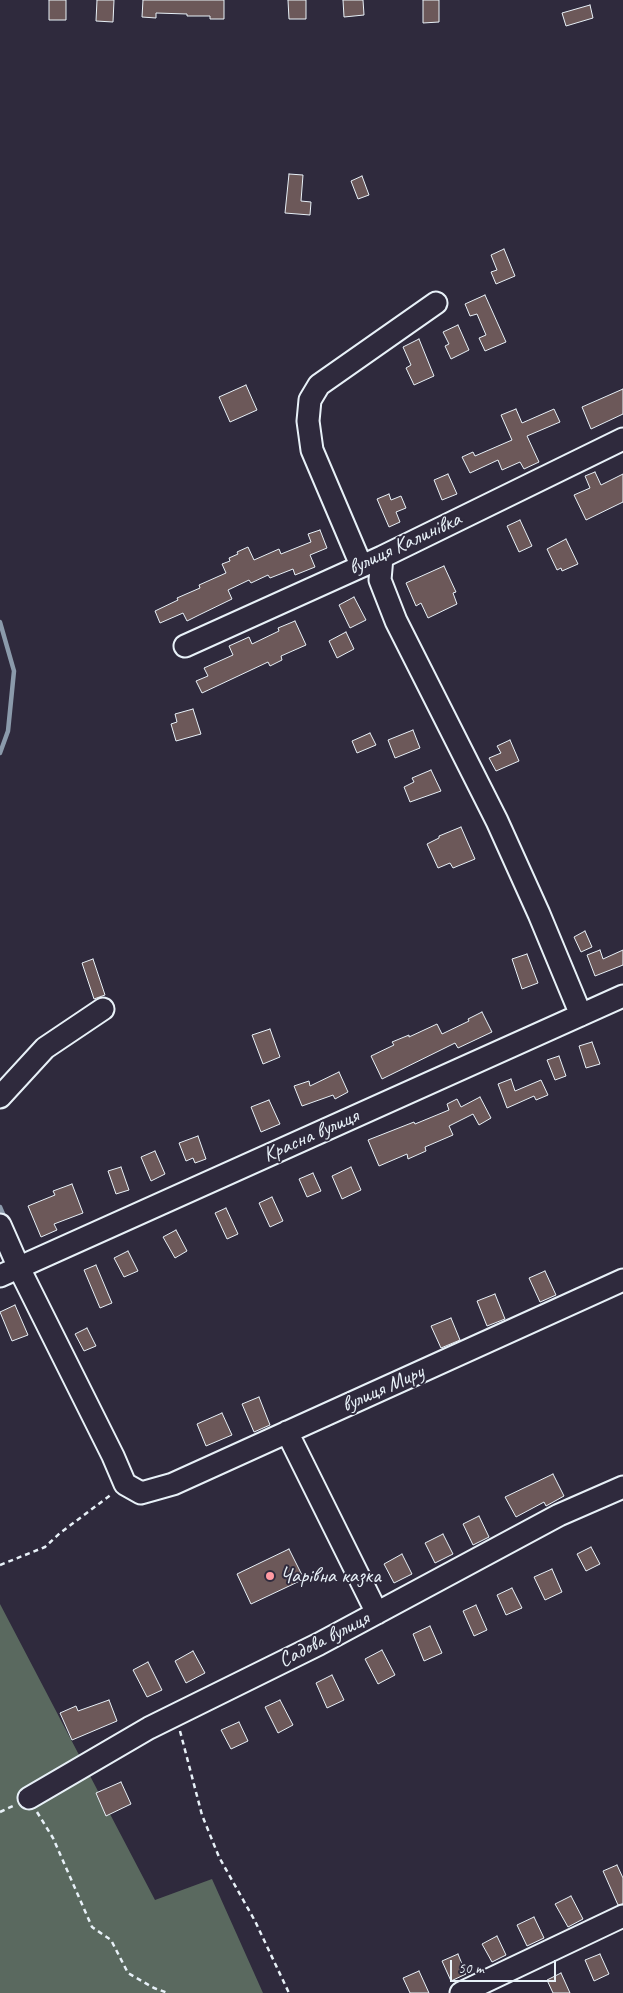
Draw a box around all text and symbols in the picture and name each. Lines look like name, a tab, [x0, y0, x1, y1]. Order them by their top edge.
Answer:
street label: вулиця Калинівка	[345, 507, 465, 581]
street label: Красна вулиця	[259, 1104, 363, 1168]
street label: вулиця Миру	[338, 1360, 428, 1418]
place label: Чарівна казка	[280, 1563, 381, 1589]
marker: Чарівна казка	[264, 1570, 276, 1582]
street label: Садова вулиця	[274, 1606, 374, 1674]
scale bar	[453, 1950, 559, 1982]
text: 50 m	[458, 1959, 484, 1978]

